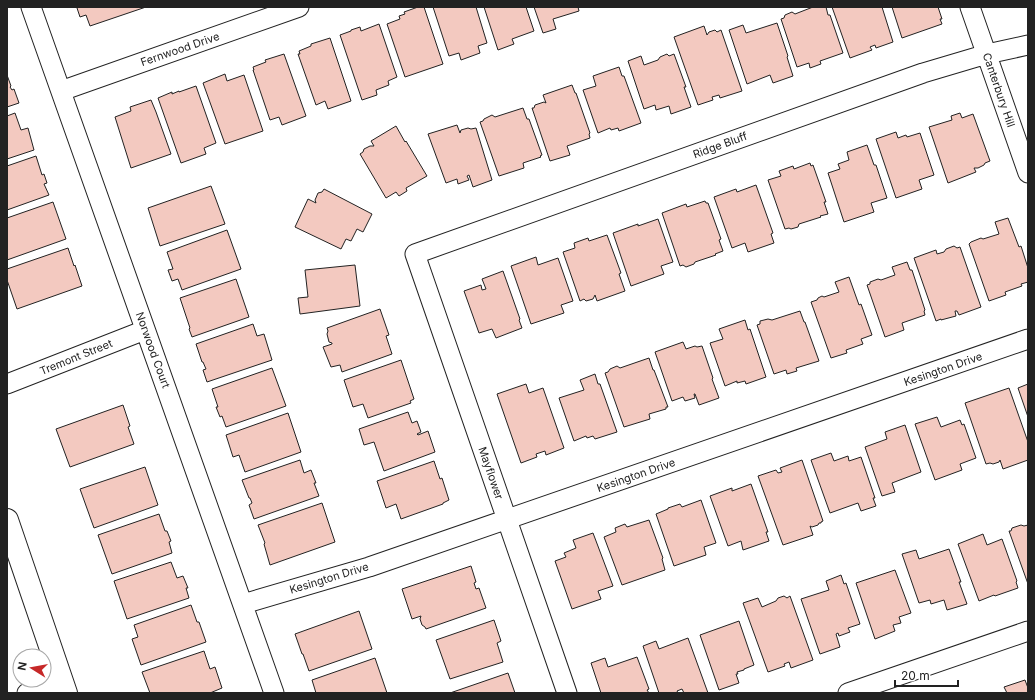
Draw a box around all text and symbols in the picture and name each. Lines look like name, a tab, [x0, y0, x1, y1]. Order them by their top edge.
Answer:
street label: Fernwood Drive	[139, 29, 221, 69]
street label: Canterbury Hill	[980, 51, 1018, 129]
street label: Ridge Bluff	[691, 129, 749, 161]
street label: Norwood Court	[133, 310, 173, 390]
street label: Tremont Street	[38, 336, 115, 378]
street label: Kesington Drive	[902, 349, 984, 389]
street label: Mayflower	[475, 445, 507, 501]
street label: Kesington Drive	[595, 455, 677, 495]
street label: Kesington Drive	[288, 559, 370, 597]
north arrow	[12, 648, 52, 688]
text: N	[15, 661, 30, 672]
scale bar	[895, 662, 958, 688]
text: 20 m	[901, 668, 930, 683]

